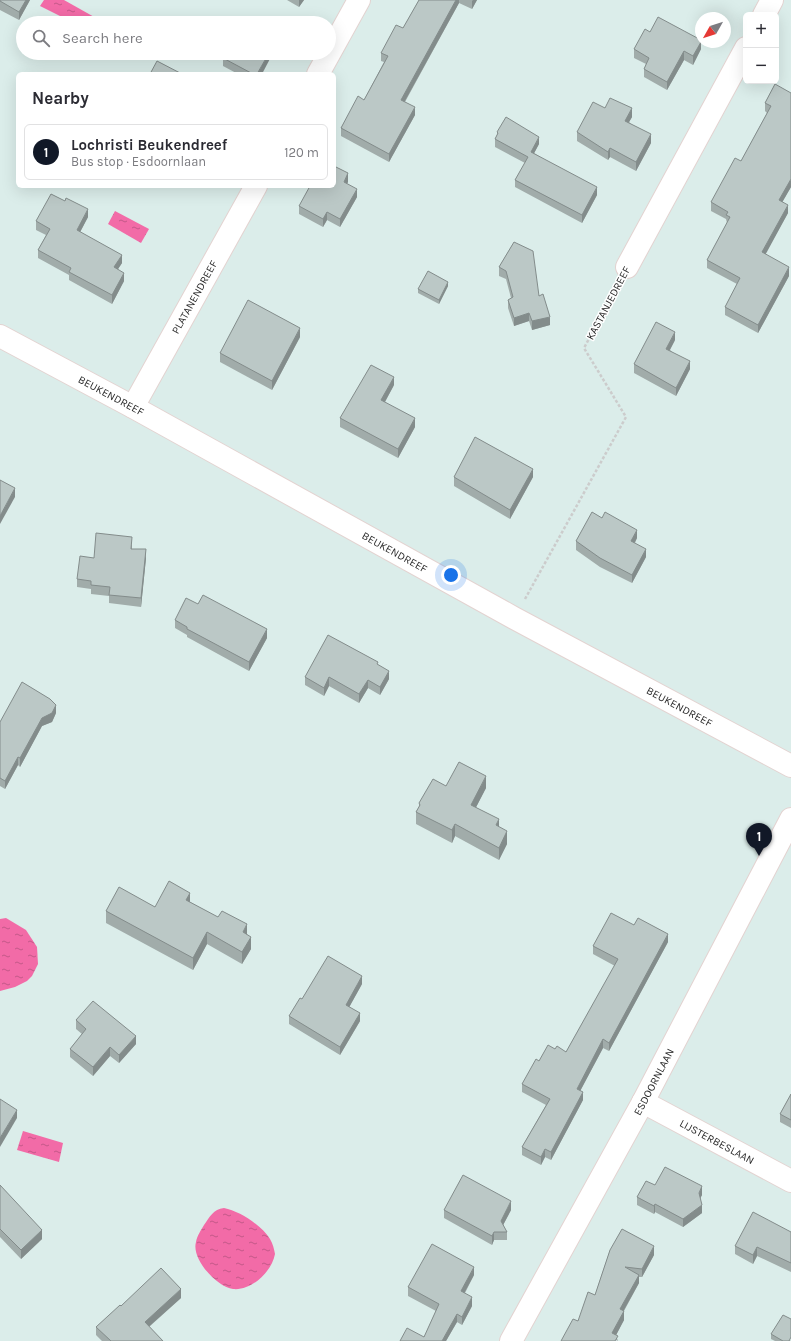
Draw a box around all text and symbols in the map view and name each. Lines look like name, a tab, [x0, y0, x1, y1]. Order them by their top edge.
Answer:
north arrow	[695, 12, 731, 48]
map controls	[743, 12, 779, 84]
button: +	[743, 12, 779, 48]
search box	[16, 16, 336, 60]
icon: search	[30, 27, 52, 49]
text: Search here	[62, 29, 143, 47]
button: −	[743, 48, 779, 84]
text: Nearby	[32, 88, 89, 108]
text: Lochristi Beukendreef	[71, 136, 227, 154]
text: 1	[44, 145, 48, 160]
text: 120 m	[284, 145, 319, 160]
text: Bus stop · Esdoornlaan	[71, 154, 206, 169]
street label: PLATANENDREEF	[169, 258, 220, 336]
street label: KASTANJEDREEF	[584, 264, 633, 342]
street label: BEUKENDREEF	[76, 373, 146, 419]
street label: BEUKENDREEF	[360, 529, 430, 576]
your location	[441, 565, 461, 585]
street label: BEUKENDREEF	[644, 684, 715, 730]
pin: 1	[746, 823, 772, 856]
street label: ESDOORNLAAN	[631, 1046, 677, 1118]
street label: LIJSTERBESLAAN	[677, 1117, 756, 1167]

